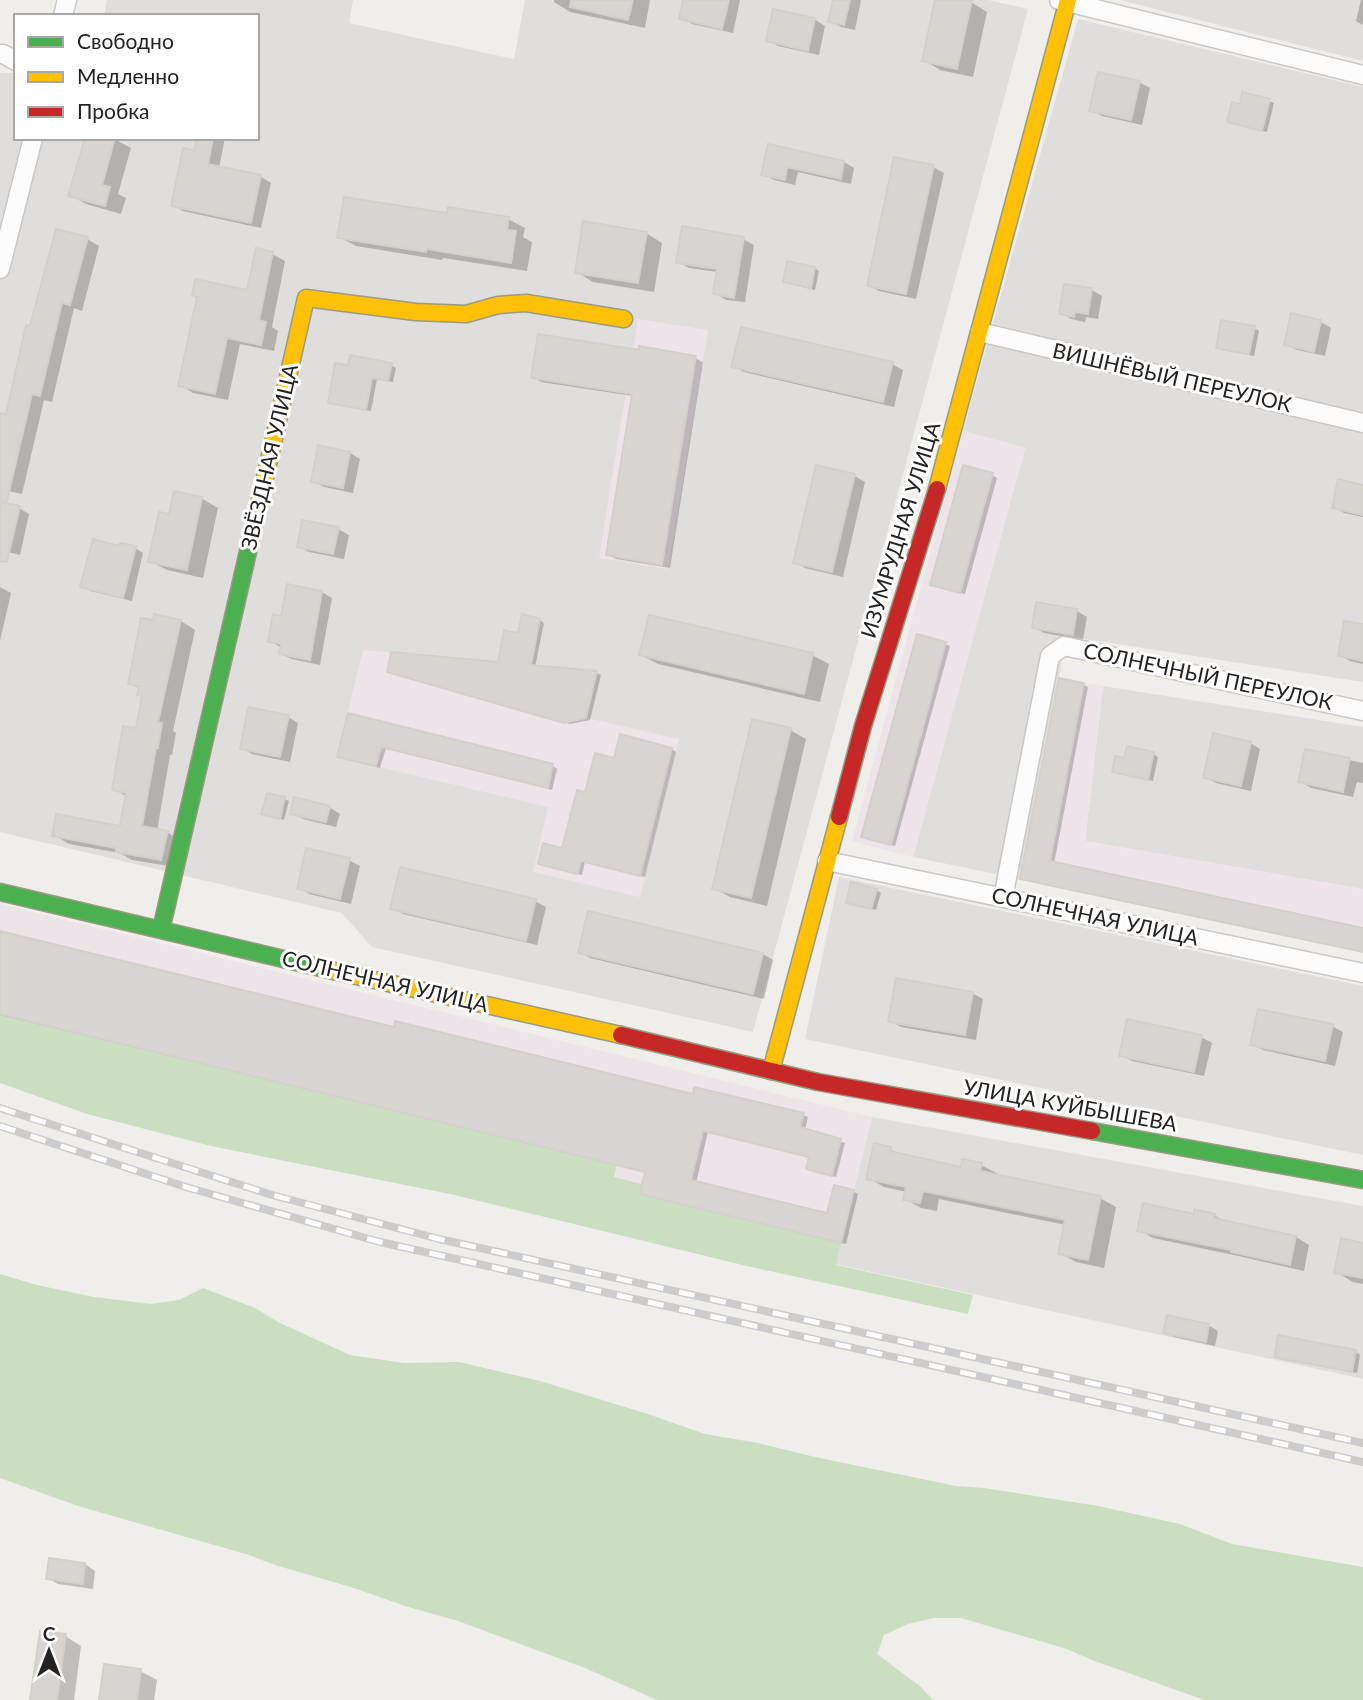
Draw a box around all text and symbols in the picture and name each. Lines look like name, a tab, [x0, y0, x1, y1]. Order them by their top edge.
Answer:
legend	[14, 14, 259, 140]
text: Свободно	[77, 28, 174, 53]
text: Медленно	[77, 63, 179, 88]
text: Пробка	[77, 98, 150, 123]
street label: ВИШНЁВЫЙ ПЕРЕУЛОК	[1050, 337, 1294, 416]
street label: ЗВЁЗДНАЯ УЛИЦА	[235, 361, 302, 552]
street label: ИЗУМРУДНАЯ УЛИЦА	[855, 418, 945, 641]
street label: СОЛНЕЧНЫЙ ПЕРЕУЛОК	[1081, 637, 1335, 714]
street label: СОЛНЕЧНАЯ УЛИЦА	[990, 881, 1202, 950]
street label: СОЛНЕЧНАЯ УЛИЦА	[280, 945, 492, 1017]
street label: УЛИЦА КУЙБЫШЕВА	[961, 1073, 1180, 1136]
north arrow	[14, 1616, 84, 1686]
text: С	[43, 1622, 56, 1645]

